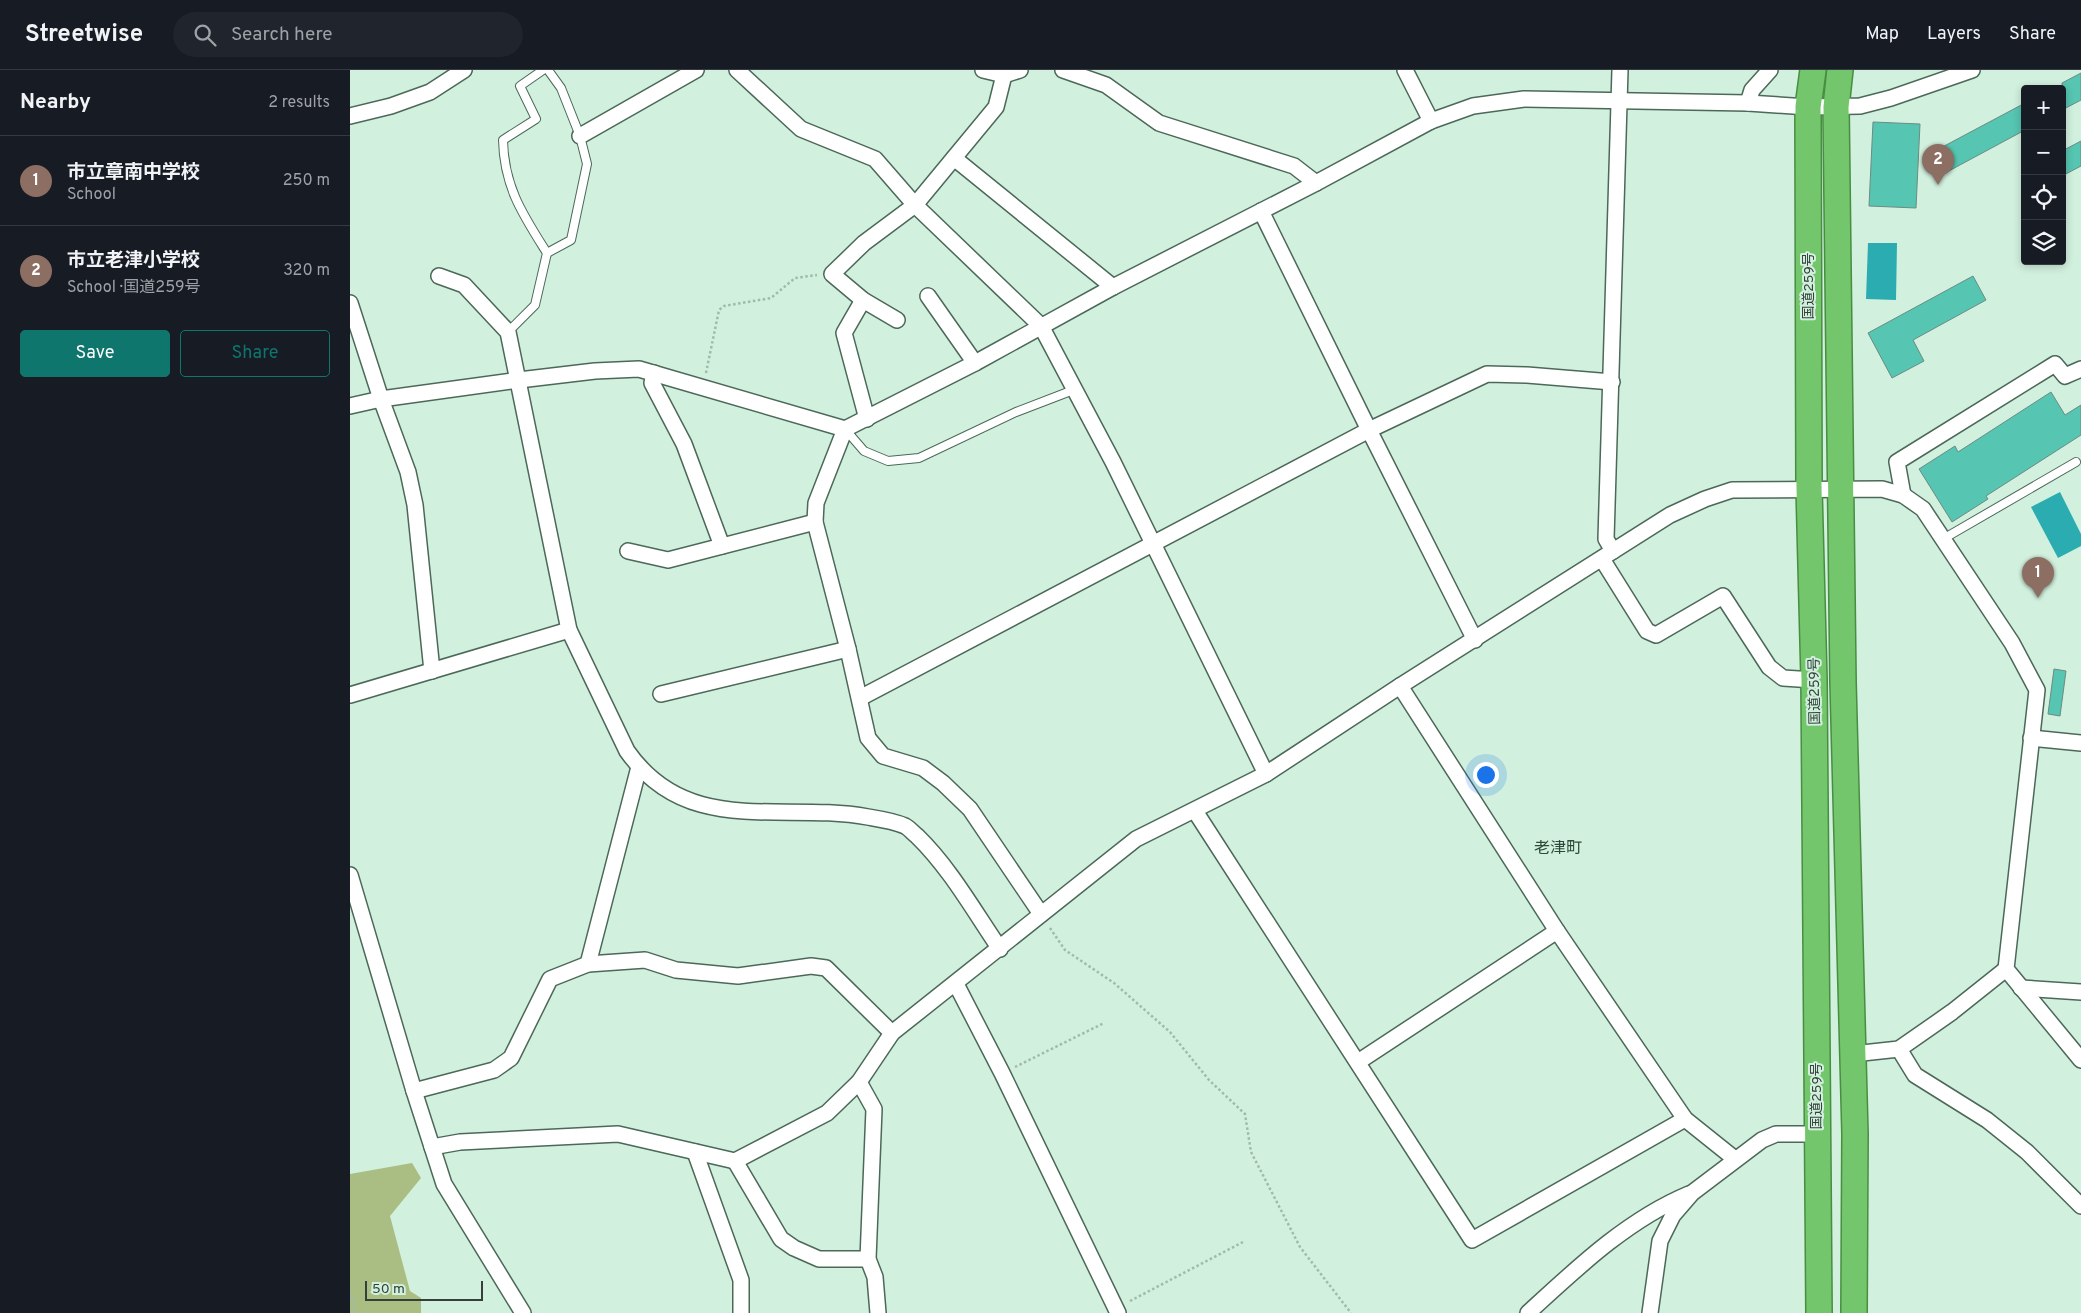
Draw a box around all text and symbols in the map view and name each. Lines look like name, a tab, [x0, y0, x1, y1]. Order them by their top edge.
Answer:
search box	[173, 12, 523, 57]
text: Streetwise	[25, 20, 143, 50]
icon: search	[191, 21, 219, 49]
text: Search here	[231, 23, 333, 47]
text: Map	[1865, 23, 1899, 46]
text: Layers	[1927, 23, 1981, 46]
text: Share	[2009, 23, 2056, 46]
map controls	[2021, 85, 2066, 265]
button: +	[2021, 85, 2066, 130]
text: Nearby	[20, 89, 91, 116]
text: 2 results	[268, 93, 330, 113]
button: −	[2021, 130, 2066, 175]
pin: 2	[1922, 144, 1954, 185]
text: 市立章南中学校	[67, 161, 200, 185]
text: 1	[33, 171, 39, 191]
text: 250 m	[283, 171, 330, 191]
button: locate	[2021, 175, 2066, 220]
text: School	[67, 185, 116, 205]
button: layers	[2021, 220, 2066, 265]
text: 市立老津小学校	[67, 249, 200, 273]
street label: 国道259号	[1801, 252, 1818, 320]
text: 2	[31, 261, 41, 281]
text: 320 m	[283, 261, 330, 281]
text: School · 国道259号	[67, 278, 201, 298]
button: Save	[20, 330, 170, 377]
button: Share	[180, 330, 330, 377]
pin: 1	[2022, 557, 2054, 598]
street label: 国道259号	[1806, 657, 1825, 725]
your location	[1473, 762, 1499, 788]
district label: 老津町	[1534, 839, 1582, 859]
street label: 国道259号	[1809, 1062, 1826, 1130]
scale bar	[365, 1278, 482, 1301]
text: 50 m	[372, 1281, 405, 1298]

